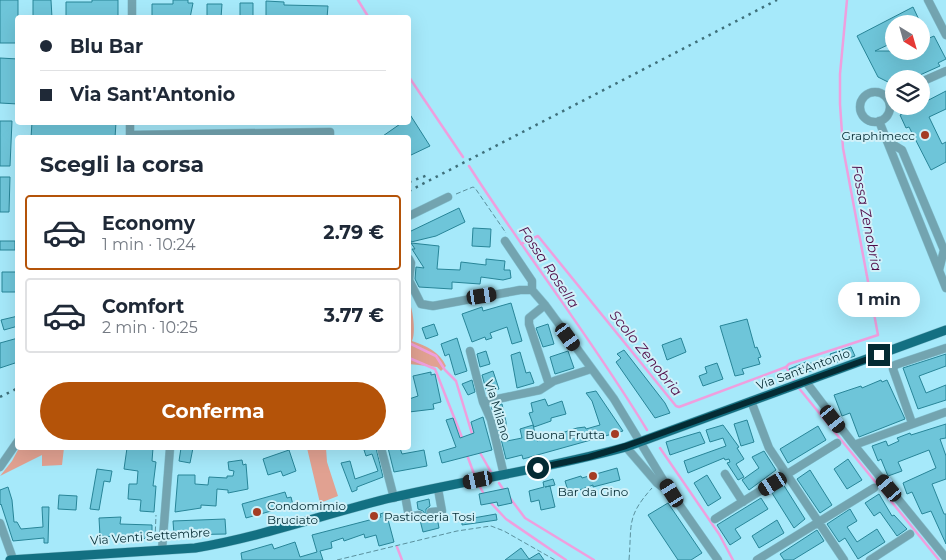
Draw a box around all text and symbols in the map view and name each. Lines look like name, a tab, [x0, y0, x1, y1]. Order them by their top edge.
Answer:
north arrow	[885, 15, 930, 60]
map controls	[885, 15, 930, 115]
text: Blu Bar	[70, 35, 143, 58]
button: layers	[885, 70, 930, 115]
text: Via Sant'Antonio	[70, 83, 235, 106]
place label: Graphimecc	[841, 128, 915, 143]
marker: Graphimecc	[919, 129, 931, 141]
text: Scegli la corsa	[40, 151, 204, 178]
water label: Fossa Zenobria	[848, 163, 886, 273]
icon: car	[42, 210, 87, 255]
text: Economy	[102, 212, 195, 235]
text: 2.79 €	[323, 221, 384, 244]
water label: Fossa Rosella	[515, 222, 583, 312]
text: 1 min · 10:24	[102, 235, 196, 254]
callout: 1 min	[838, 282, 920, 318]
car	[466, 286, 497, 306]
text: 1 min	[857, 290, 901, 309]
icon: car	[42, 293, 87, 338]
text: Comfort	[102, 295, 184, 318]
text: 3.77 €	[324, 304, 384, 327]
water label: Scolo Zenobria	[606, 306, 686, 400]
text: 2 min · 10:25	[102, 318, 198, 337]
car	[553, 320, 582, 354]
route end	[868, 344, 890, 366]
street label: Via Sant'Antonio	[754, 345, 852, 393]
street label: Via Milano	[482, 378, 514, 442]
button: Conferma	[40, 382, 386, 440]
car	[817, 403, 848, 435]
place label: Buona Frutta	[525, 427, 605, 442]
marker: Buona Frutta	[609, 428, 621, 440]
route start	[527, 457, 549, 479]
car	[461, 470, 494, 490]
marker: Bar da Gino	[587, 470, 599, 482]
car	[756, 470, 789, 498]
car	[873, 472, 904, 504]
car	[657, 476, 686, 510]
place label: Bar da Gino	[558, 484, 628, 499]
place label: Condomimio Bruciato	[267, 498, 346, 527]
marker: Condomimio Bruciato	[251, 506, 263, 518]
place label: Pasticceria Tosi	[384, 509, 475, 524]
marker: Pasticceria Tosi	[368, 510, 380, 522]
street label: Via Venti Settembre	[90, 524, 210, 548]

